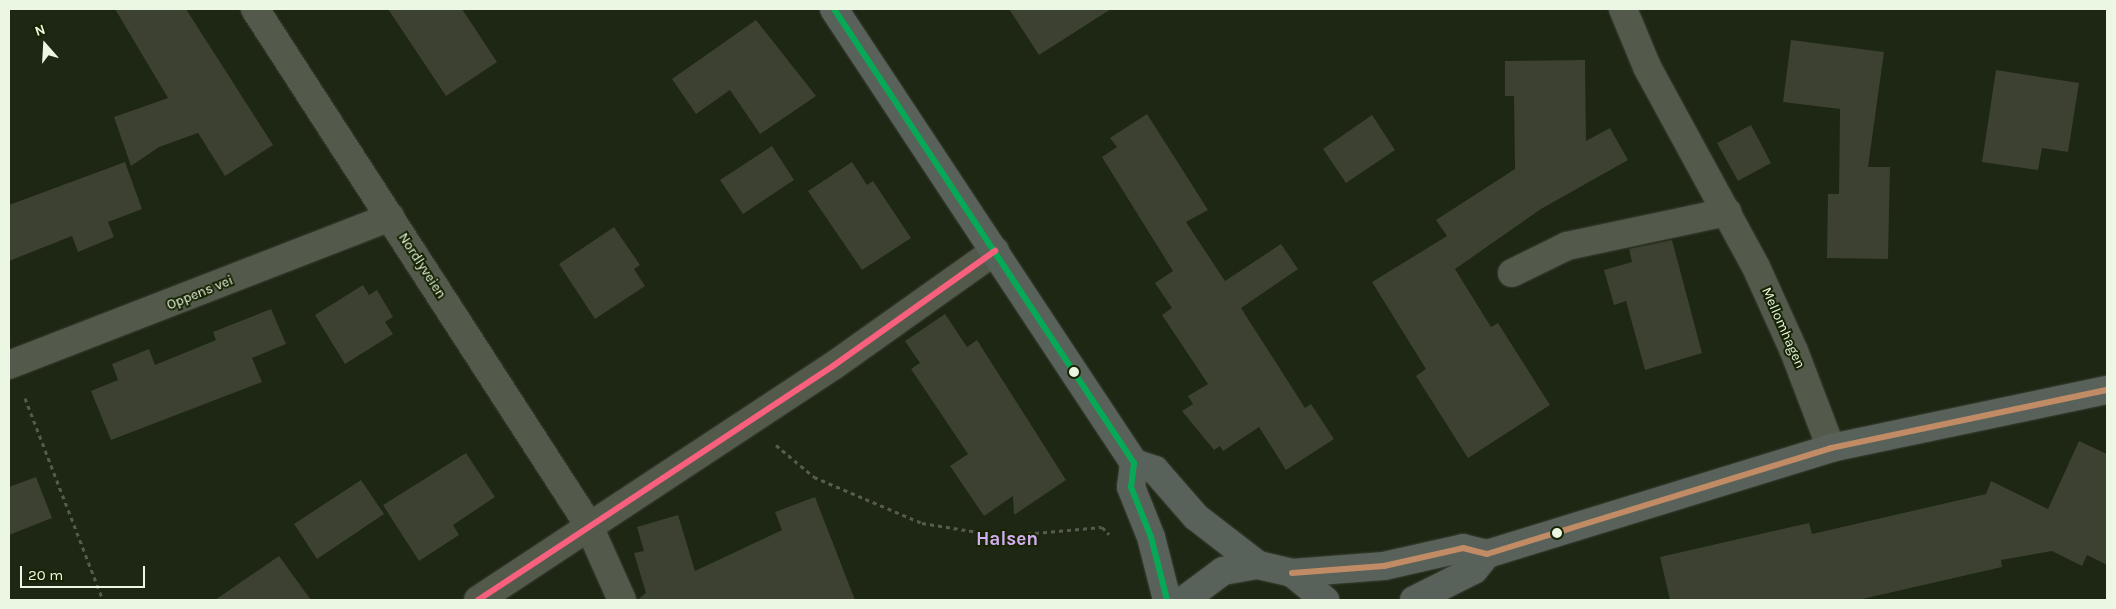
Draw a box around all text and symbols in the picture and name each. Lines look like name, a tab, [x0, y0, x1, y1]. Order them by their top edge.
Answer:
north arrow	[20, 20, 70, 70]
text: N	[32, 21, 47, 40]
street label: Nordlyveien	[395, 230, 449, 302]
street label: Oppens vei	[164, 272, 236, 314]
street label: Mellomhagen	[1758, 285, 1808, 371]
unlabelled marker	[1069, 367, 1079, 377]
unlabelled marker	[1552, 528, 1562, 538]
district label: Halsen	[976, 529, 1038, 551]
scale bar	[22, 556, 148, 588]
text: 20 m	[28, 566, 63, 584]

